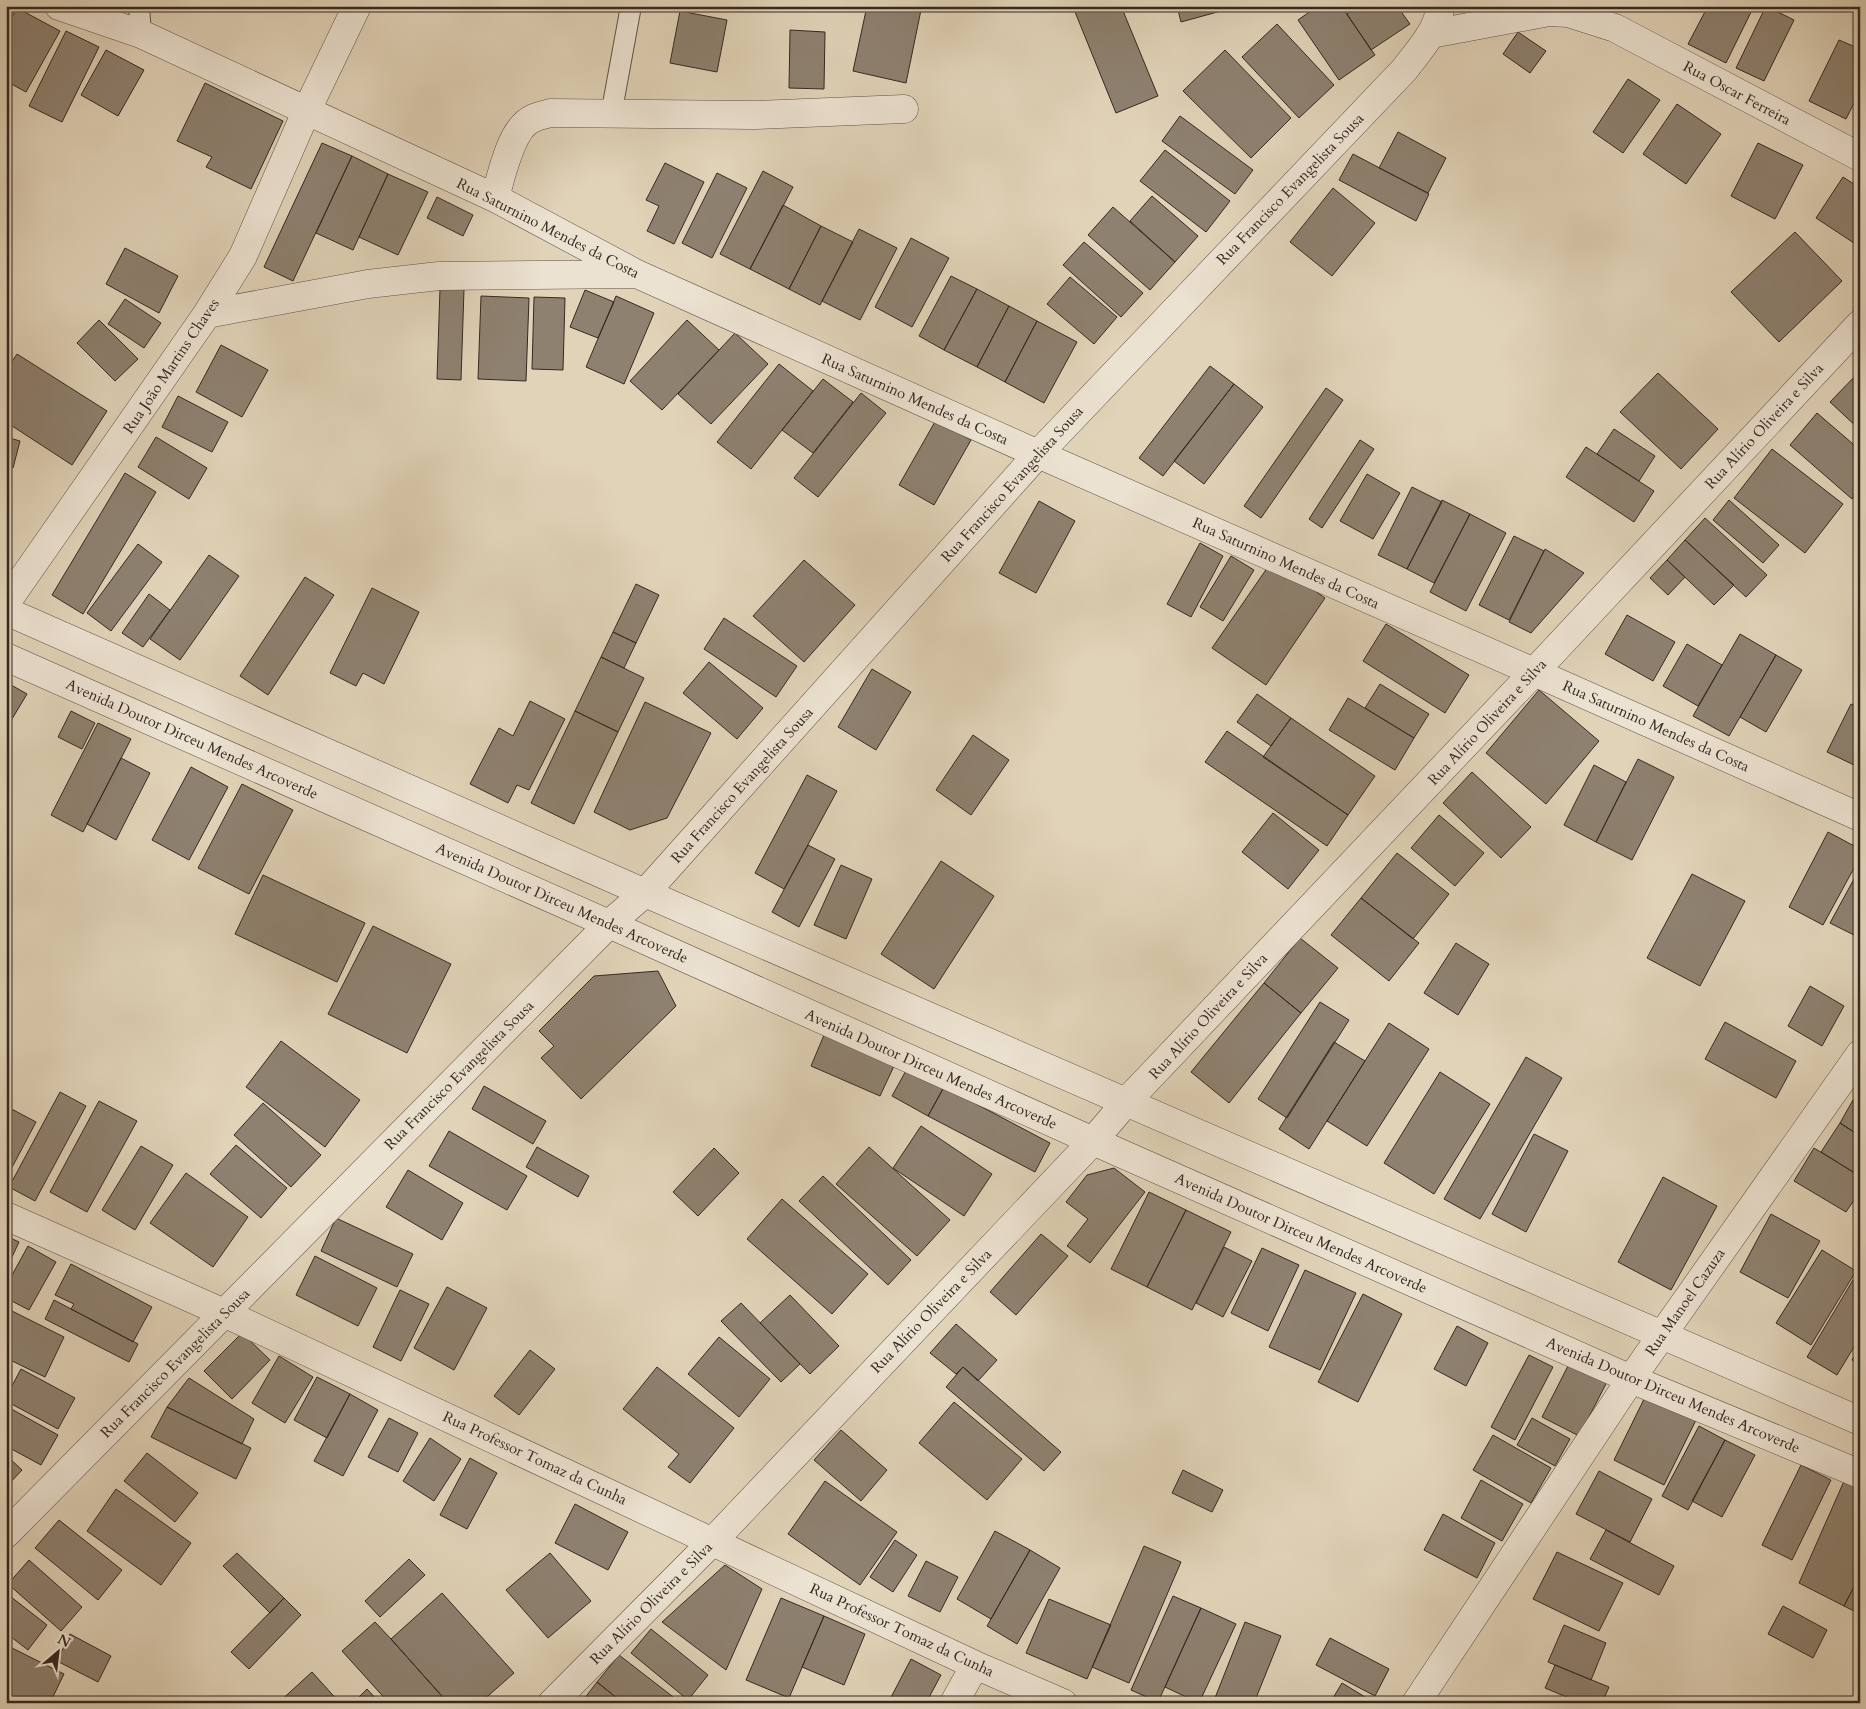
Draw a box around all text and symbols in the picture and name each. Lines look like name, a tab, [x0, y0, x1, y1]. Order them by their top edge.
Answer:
street label: Rua Oscar Ferreira	[1680, 56, 1795, 130]
street label: Rua Francisco Evangelista Sousa	[1212, 108, 1368, 269]
street label: Rua Saturnino Mendes da Costa	[453, 173, 643, 283]
street label: Rua João Martins Chaves	[118, 294, 224, 438]
street label: Rua Saturnino Mendes da Costa	[818, 349, 1012, 450]
street label: Rua Alírio Oliveira e Silva	[1700, 358, 1828, 493]
street label: Rua Francisco Evangelista Sousa	[936, 401, 1088, 566]
street label: Rua Saturnino Mendes da Costa	[1189, 513, 1383, 614]
street label: Rua Alírio Oliveira e Silva	[1423, 654, 1551, 789]
street label: Avenida Doutor Dirceu Mendes Arcoverde	[63, 674, 321, 804]
street label: Rua Saturnino Mendes da Costa	[1559, 676, 1753, 777]
street label: Rua Francisco Evangelista Sousa	[666, 702, 818, 867]
street label: Avenida Doutor Dirceu Mendes Arcoverde	[433, 838, 691, 968]
street label: Rua Alírio Oliveira e Silva	[1144, 948, 1272, 1083]
street label: Rua Francisco Evangelista Sousa	[380, 995, 539, 1154]
street label: Avenida Doutor Dirceu Mendes Arcoverde	[802, 1004, 1060, 1134]
street label: Avenida Doutor Dirceu Mendes Arcoverde	[1172, 1168, 1430, 1298]
street label: Rua Alírio Oliveira e Silva	[866, 1244, 996, 1378]
street label: Rua Manoel Cazuza	[1640, 1244, 1730, 1360]
street label: Rua Francisco Evangelista Sousa	[96, 1283, 255, 1442]
street label: Avenida Doutor Dirceu Mendes Arcoverde	[1543, 1332, 1803, 1458]
street label: Rua Professor Tomaz da Cunha	[440, 1406, 631, 1510]
street label: Rua Alírio Oliveira e Silva	[585, 1537, 717, 1669]
street label: Rua Professor Tomaz da Cunha	[807, 1578, 998, 1682]
north arrow	[32, 1626, 82, 1676]
text: N	[54, 1630, 74, 1652]

